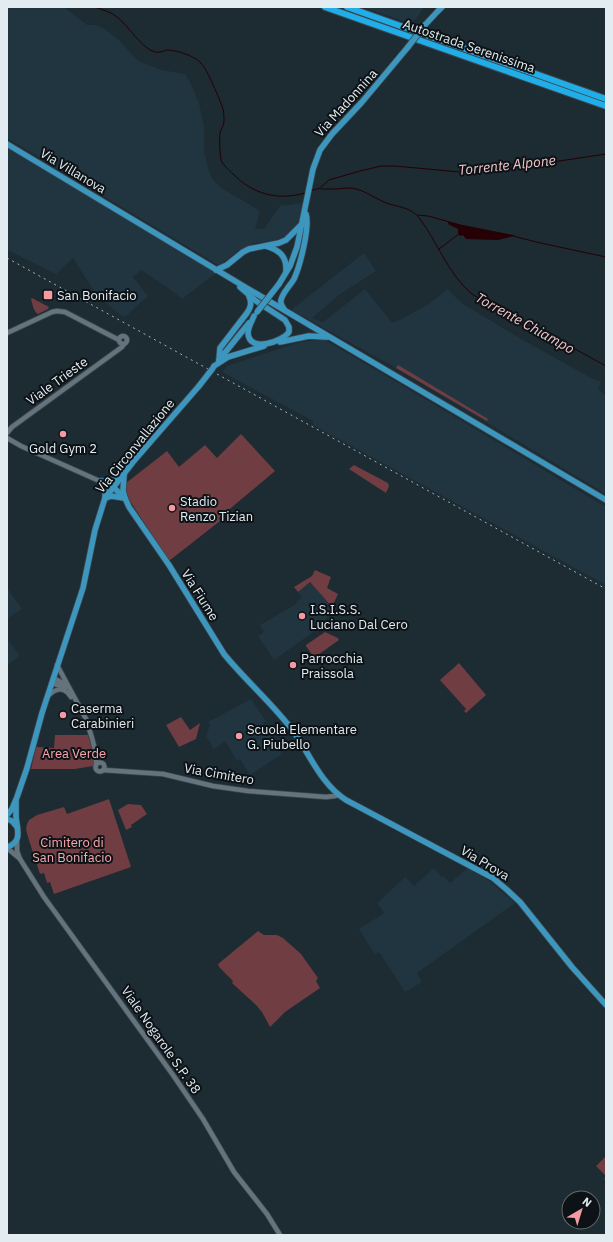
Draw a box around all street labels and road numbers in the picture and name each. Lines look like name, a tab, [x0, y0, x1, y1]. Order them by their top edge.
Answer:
street label: Autostrada Serenissima	[401, 15, 537, 77]
street label: Via Madonnina	[311, 65, 381, 141]
street label: Via Villanova	[37, 145, 109, 197]
street label: Viale Trieste	[23, 353, 91, 409]
street label: Via Circonvallazione	[92, 395, 178, 497]
street label: Via Fiume	[178, 566, 222, 624]
street label: Via Cimitero	[183, 759, 255, 789]
street label: Via Prova	[457, 842, 513, 884]
street label: Viale Nogarole S.P. 38	[117, 983, 205, 1097]

